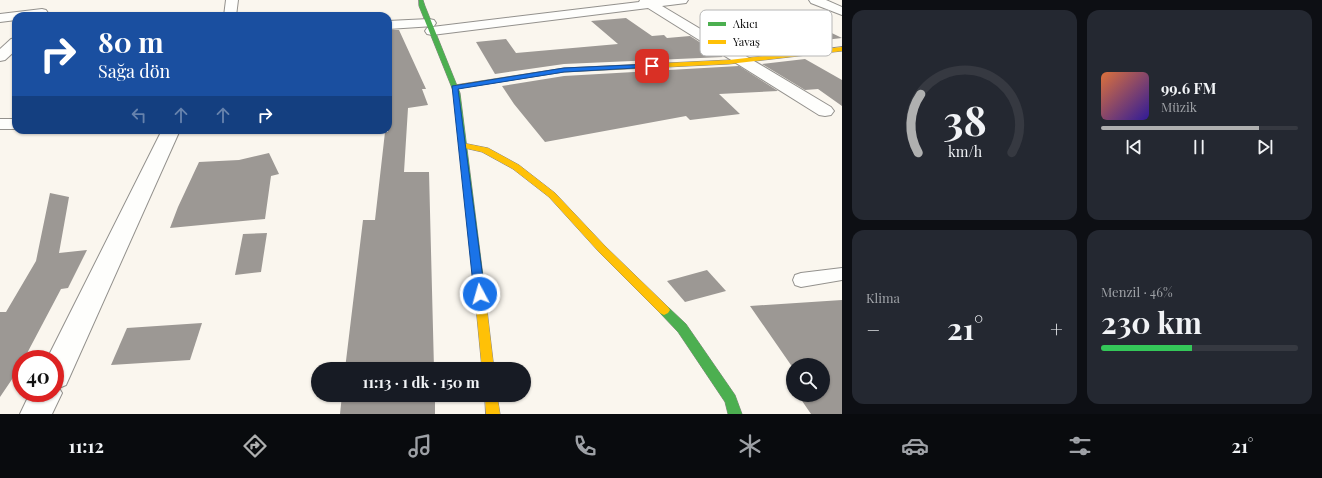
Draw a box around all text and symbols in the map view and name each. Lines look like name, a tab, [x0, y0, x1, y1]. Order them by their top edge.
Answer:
legend	[700, 10, 832, 56]
text: Akıcı	[732, 16, 758, 31]
text: 80 m	[98, 23, 164, 60]
icon: right	[32, 28, 84, 80]
text: Yavaş	[732, 34, 760, 49]
pin	[635, 49, 669, 83]
icon: arrive	[641, 55, 663, 77]
text: Sağa dön	[98, 59, 170, 83]
text: 99.6 FM	[1161, 78, 1216, 98]
text: 38	[943, 91, 986, 146]
text: Müzik	[1161, 98, 1197, 115]
icon: left	[128, 104, 150, 126]
icon: ahead	[170, 104, 192, 126]
icon: ahead	[212, 104, 234, 126]
icon: right	[254, 104, 276, 126]
icon: previous	[1123, 136, 1145, 158]
icon: pause	[1188, 136, 1210, 158]
icon: next	[1254, 136, 1276, 158]
text: km/h	[947, 142, 982, 161]
position arrow	[459, 273, 501, 315]
text: Menzil · 46%	[1101, 283, 1173, 300]
text: Klima	[866, 289, 900, 306]
text: 230 km	[1101, 302, 1202, 342]
text: 21°	[947, 308, 983, 348]
text: −	[866, 314, 880, 344]
text: +	[1050, 314, 1063, 344]
speed limit sign: 40	[12, 350, 64, 402]
map controls	[786, 358, 830, 402]
button: search	[786, 358, 830, 402]
text: 11:13 · 1 dk · 150 m	[362, 372, 480, 392]
icon: directions	[241, 432, 269, 460]
icon: music	[406, 432, 434, 460]
icon: phone	[571, 432, 599, 460]
icon: climate	[736, 432, 764, 460]
icon: car	[901, 432, 929, 460]
icon: filters	[1066, 432, 1094, 460]
text: 11:12	[69, 434, 104, 458]
text: 21°	[1232, 434, 1253, 458]

